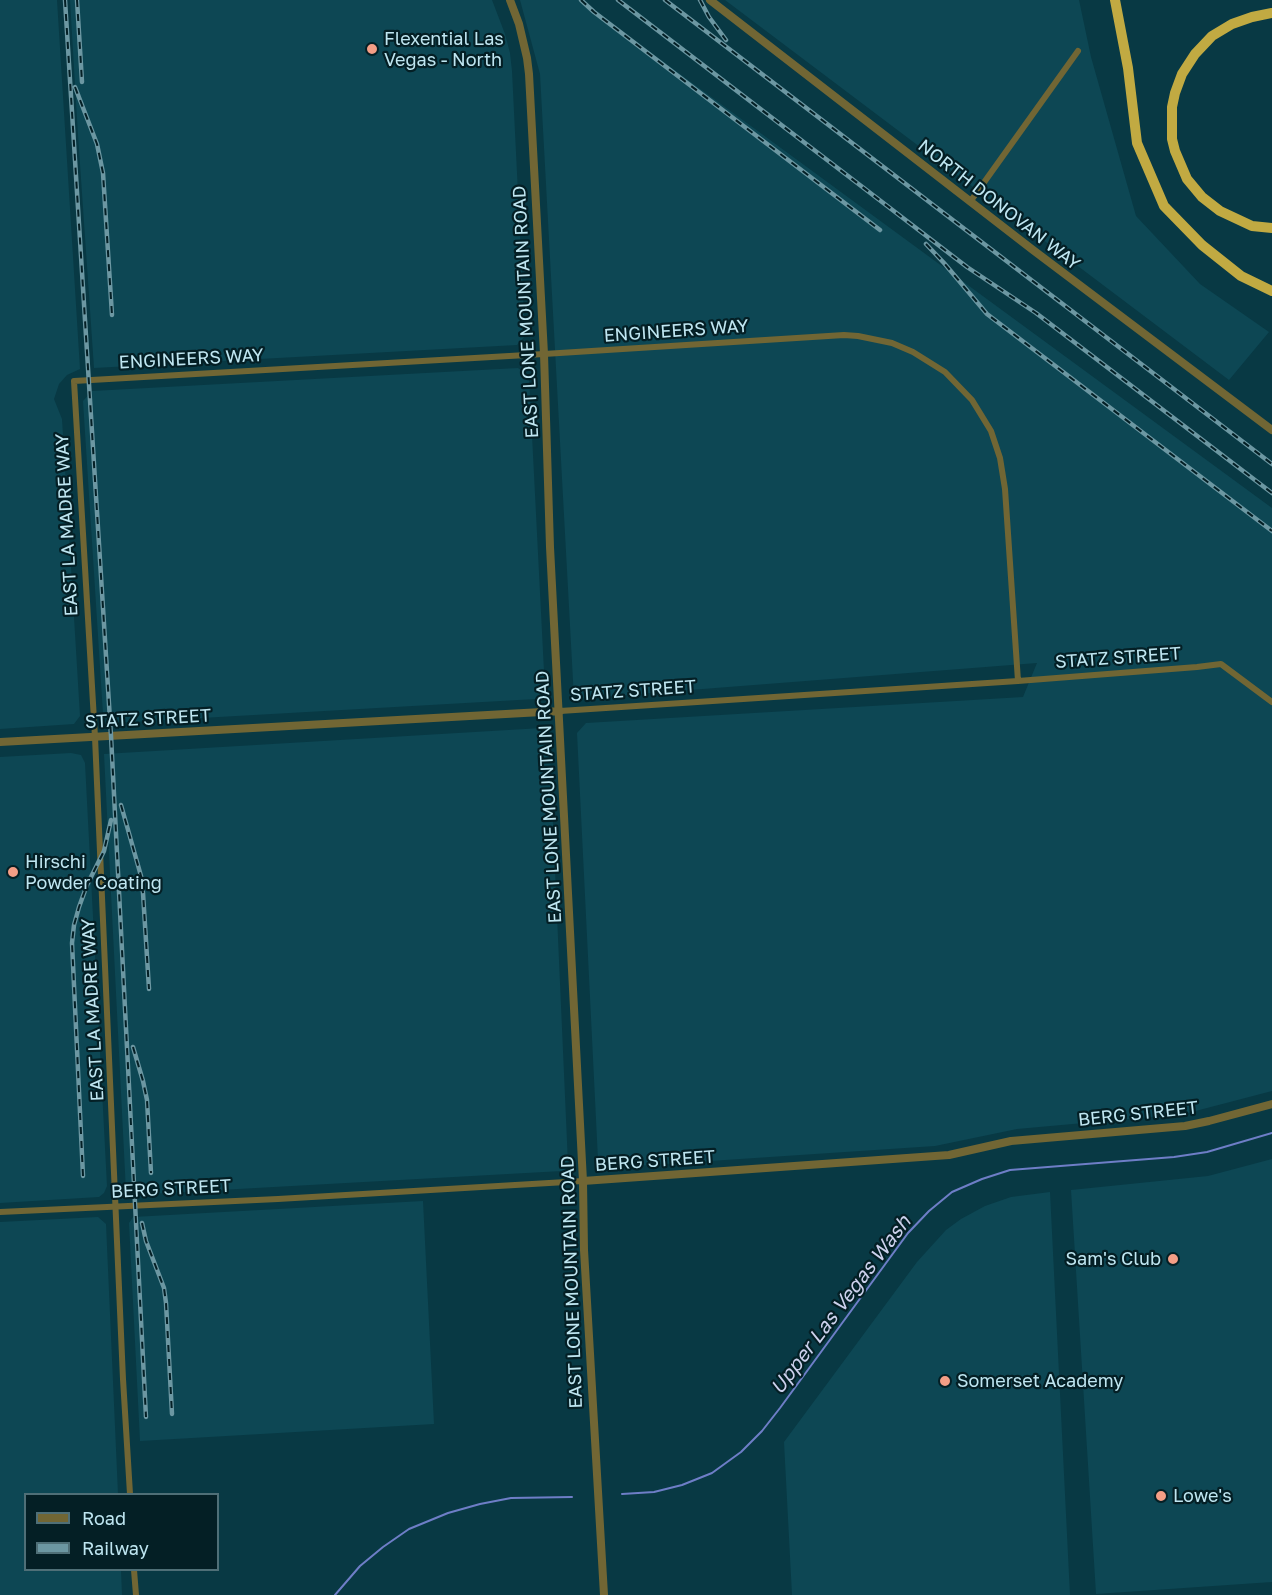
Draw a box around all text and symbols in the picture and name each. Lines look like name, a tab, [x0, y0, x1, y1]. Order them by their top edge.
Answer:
place label: Flexential Las Vegas - North	[384, 28, 504, 70]
marker: Flexential Las Vegas - North	[365, 42, 379, 56]
street label: NORTH DONOVAN WAY	[914, 135, 1084, 275]
street label: EAST LONE MOUNTAIN ROAD	[509, 185, 543, 439]
street label: ENGINEERS WAY	[603, 315, 749, 347]
street label: ENGINEERS WAY	[118, 344, 264, 374]
street label: EAST LA MADRE WAY	[51, 433, 83, 617]
street label: STATZ STREET	[1054, 643, 1182, 673]
street label: EAST LONE MOUNTAIN ROAD	[532, 670, 566, 924]
street label: STATZ STREET	[569, 676, 697, 706]
street label: STATZ STREET	[84, 705, 212, 733]
place label: Hirschi Powder Coating	[25, 851, 162, 894]
marker: Hirschi Powder Coating	[6, 865, 20, 879]
street label: EAST LA MADRE WAY	[77, 918, 109, 1102]
street label: BERG STREET	[1077, 1097, 1199, 1131]
street label: BERG STREET	[594, 1146, 716, 1176]
street label: EAST LONE MOUNTAIN ROAD	[557, 1155, 587, 1409]
street label: BERG STREET	[110, 1175, 232, 1203]
water label: Upper Las Vegas Wash	[766, 1211, 916, 1399]
place label: Sam's Club	[1066, 1248, 1161, 1270]
marker: Sam's Club	[1166, 1252, 1180, 1266]
place label: Somerset Academy	[957, 1370, 1123, 1392]
marker: Somerset Academy	[938, 1374, 952, 1388]
place label: Lowe's	[1173, 1485, 1232, 1507]
marker: Lowe's	[1154, 1489, 1168, 1503]
legend	[24, 1493, 219, 1571]
text: Road	[82, 1507, 126, 1529]
text: Railway	[82, 1537, 149, 1559]

